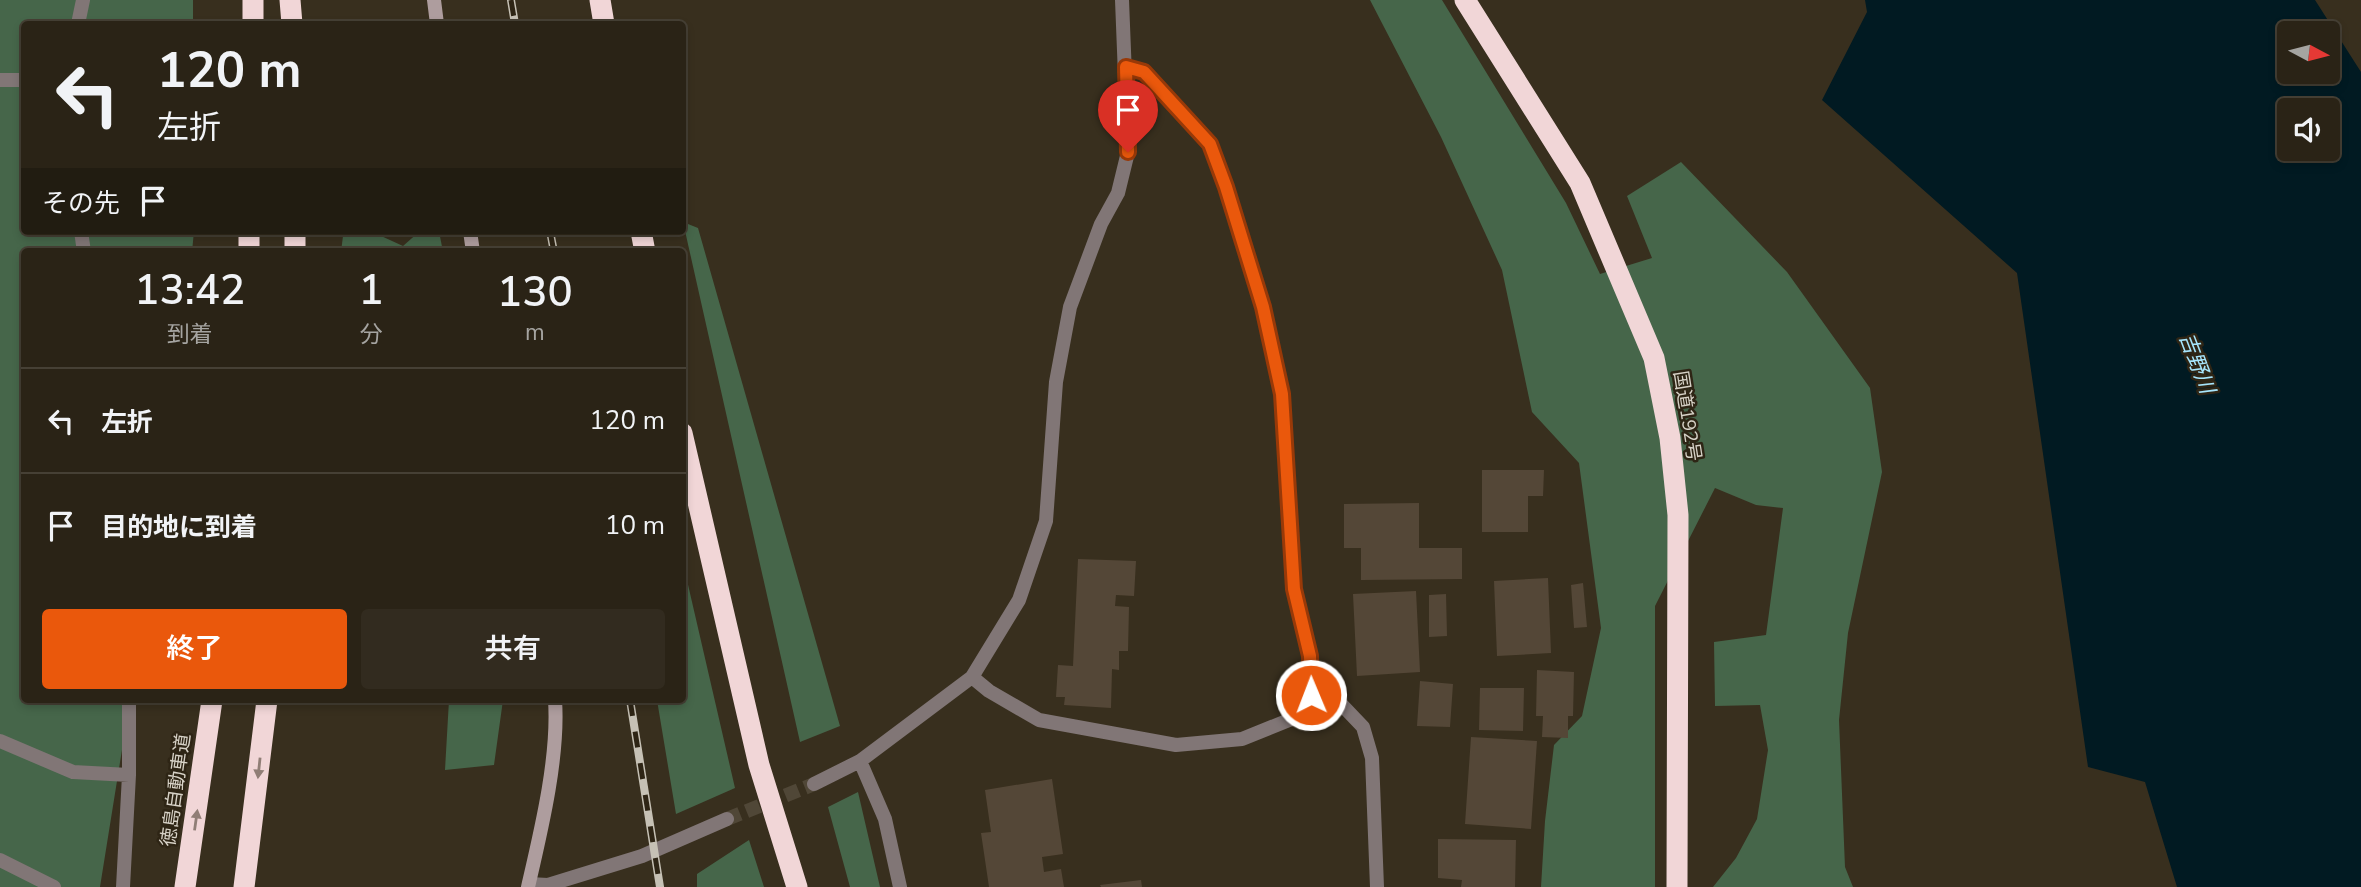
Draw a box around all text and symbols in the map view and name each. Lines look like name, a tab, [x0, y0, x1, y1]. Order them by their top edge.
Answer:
north arrow	[2277, 21, 2340, 84]
map controls	[2277, 21, 2340, 161]
text: 120 m	[157, 37, 301, 104]
icon: left	[42, 49, 133, 140]
pin	[1098, 80, 1158, 152]
icon: arrive	[1109, 91, 1147, 129]
button: sound	[2277, 98, 2340, 161]
text: 左折	[157, 106, 221, 149]
icon: arrive	[134, 182, 172, 220]
text: その先	[42, 186, 120, 221]
text: 13:42	[134, 262, 245, 319]
text: 1	[358, 262, 384, 319]
text: 130	[497, 264, 573, 321]
text: m	[525, 317, 545, 348]
text: 到着	[167, 319, 213, 350]
text: 分	[360, 319, 383, 350]
water label: 吉野川	[2173, 329, 2222, 399]
street label: 国道192号	[1667, 369, 1707, 463]
icon: left	[42, 402, 80, 440]
text: 120 m	[589, 403, 665, 438]
text: 左折	[101, 405, 153, 440]
icon: arrive	[42, 507, 80, 545]
text: 10 m	[605, 508, 665, 543]
text: 目的地に到着	[101, 510, 257, 545]
button: 終了	[42, 609, 347, 689]
button: 共有	[361, 609, 665, 689]
position arrow	[1274, 658, 1348, 732]
street label: 徳島自動車道	[155, 732, 197, 848]
one-way arrow	[254, 757, 265, 779]
one-way arrow	[191, 809, 202, 831]

